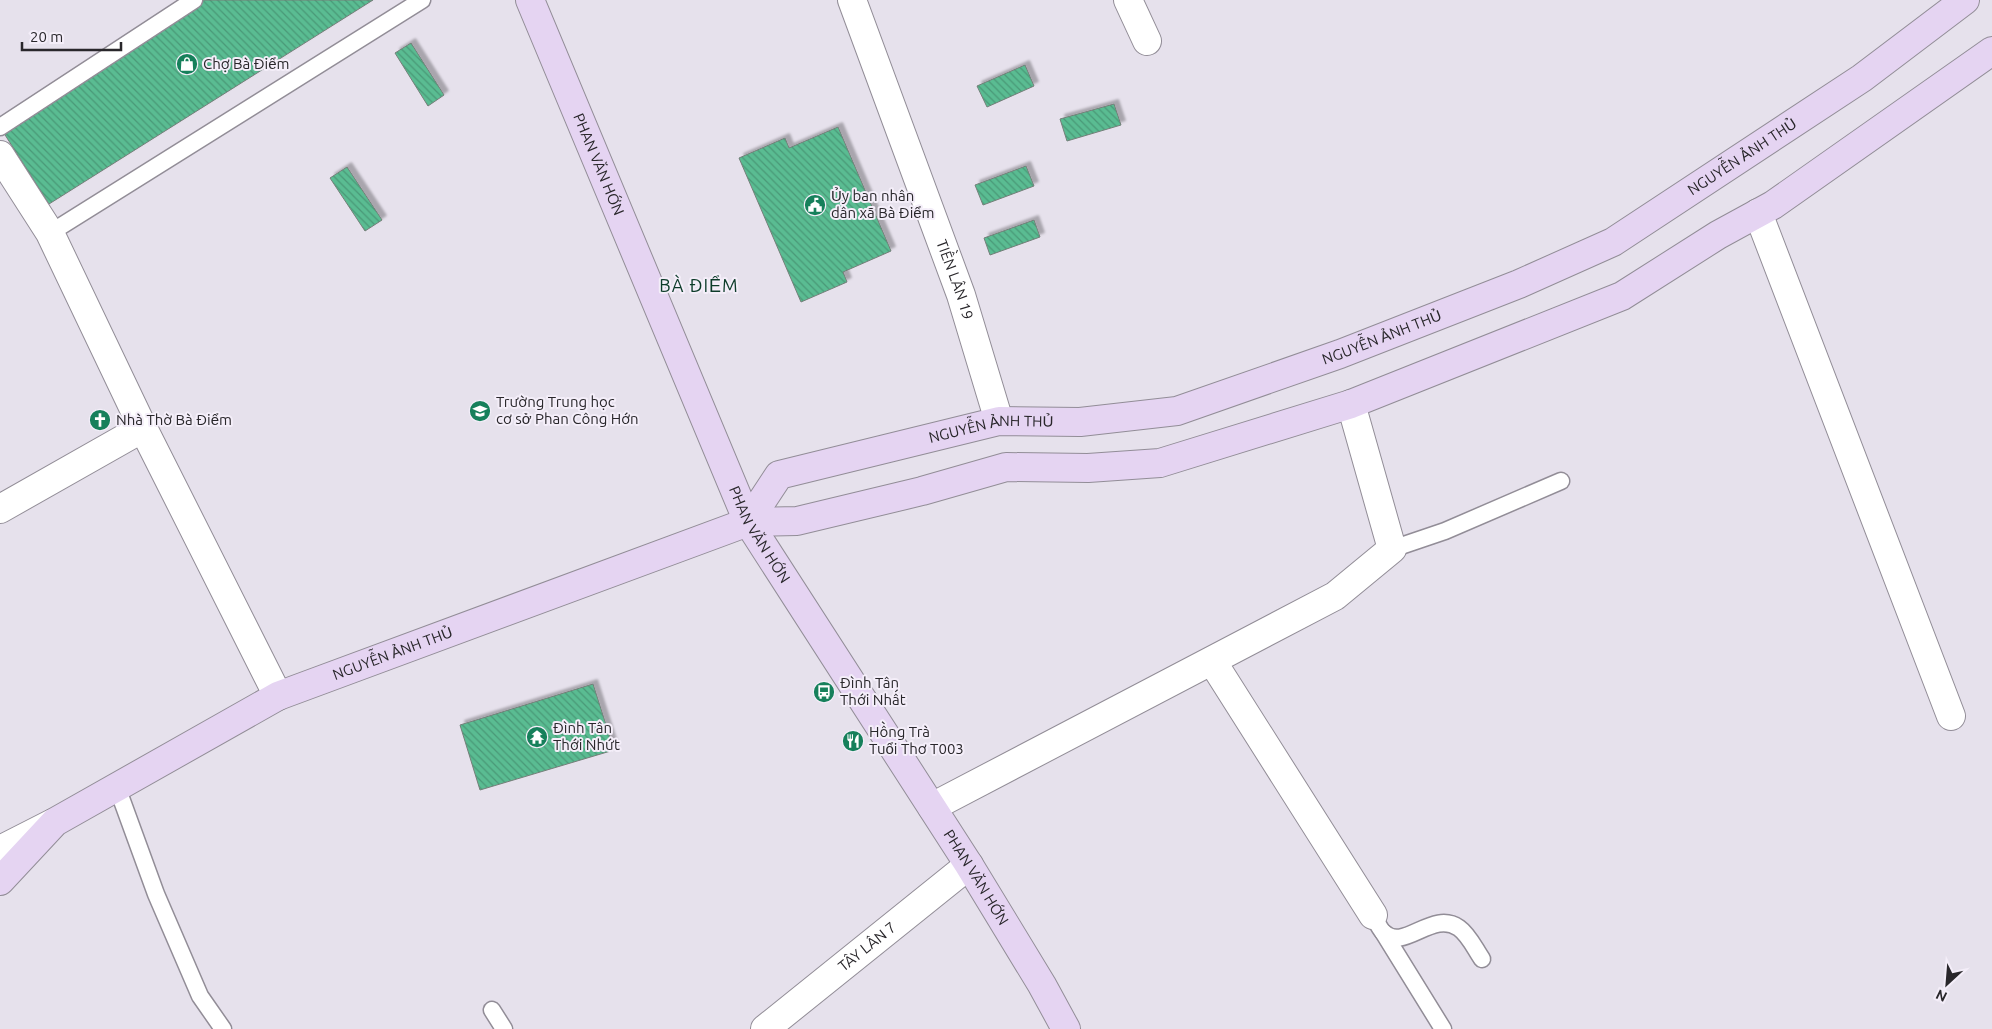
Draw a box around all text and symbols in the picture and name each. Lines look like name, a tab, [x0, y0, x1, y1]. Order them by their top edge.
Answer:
scale bar	[22, 20, 121, 52]
text: 20 m	[30, 28, 63, 45]
shop icon: Chợ Bà Điểm	[175, 52, 199, 76]
place label: Chợ Bà Điểm	[203, 55, 289, 72]
street label: PHAN VĂN HỚN	[570, 111, 628, 218]
street label: NGUYỄN ẢNH THỦ	[1684, 115, 1799, 198]
place label: Ủy ban nhân dân xã Bà Điểm	[831, 187, 935, 221]
public building icon: Ủy ban nhân dân xã Bà Điểm	[803, 193, 827, 217]
street label: TIỀN LÂN 19	[933, 237, 977, 322]
district label: BÀ ĐIỂM	[659, 274, 739, 295]
street label: NGUYỄN ẢNH THỦ	[1320, 306, 1444, 368]
place label: Trường Trung học cơ sở Phan Công Hớn	[496, 393, 639, 427]
school or university icon: Trường Trung học cơ sở Phan Công Hớn	[468, 399, 492, 423]
church icon: Nhà Thờ Bà Điểm	[88, 408, 112, 432]
place label: Nhà Thờ Bà Điểm	[116, 411, 232, 428]
street label: NGUYỄN ẢNH THỦ	[927, 412, 1054, 446]
street label: PHAN VĂN HỚN	[726, 483, 794, 586]
street label: NGUYỄN ẢNH THỦ	[330, 623, 455, 683]
place label: Đình Tân Thới Nhất	[840, 674, 906, 708]
bus stop icon: Đình Tân Thới Nhất	[812, 680, 836, 704]
place label: Đình Tân Thới Nhứt	[553, 719, 620, 753]
place label: Hồng Trà Tuổi Thơ T003	[869, 721, 964, 757]
temple icon: Đình Tân Thới Nhứt	[525, 725, 549, 749]
restaurant icon: Hồng Trà Tuổi Thơ T003	[841, 729, 865, 753]
street label: PHAN VĂN HỚN	[941, 826, 1012, 928]
street label: TÂY LÂN 7	[835, 918, 899, 975]
north arrow	[1922, 959, 1972, 1009]
text: N	[1933, 986, 1950, 1005]

